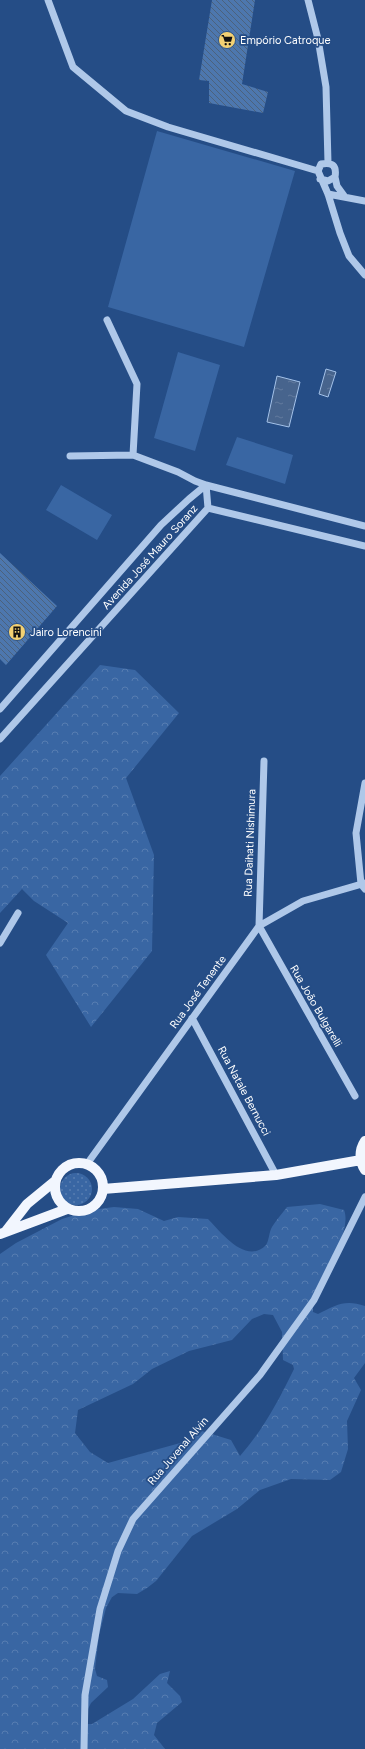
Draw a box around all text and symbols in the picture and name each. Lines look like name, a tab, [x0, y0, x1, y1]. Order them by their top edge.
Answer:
supermarket icon: Empório Catroque	[217, 30, 237, 50]
place label: Empório Catroque	[240, 34, 330, 47]
street label: Avenida José Mauro Soranz	[100, 502, 200, 612]
building icon: Jairo Lorencini	[7, 622, 27, 642]
place label: Jairo Lorencini	[30, 626, 102, 639]
street label: Rua Daihati Nishimura	[242, 789, 258, 897]
street label: Rua José Tenente	[167, 953, 229, 1031]
street label: Rua João Bulgarelli	[287, 963, 345, 1049]
street label: Rua Natale Bernucci	[215, 1044, 273, 1138]
street label: Rua Juvenal Alvin	[145, 1414, 211, 1488]

